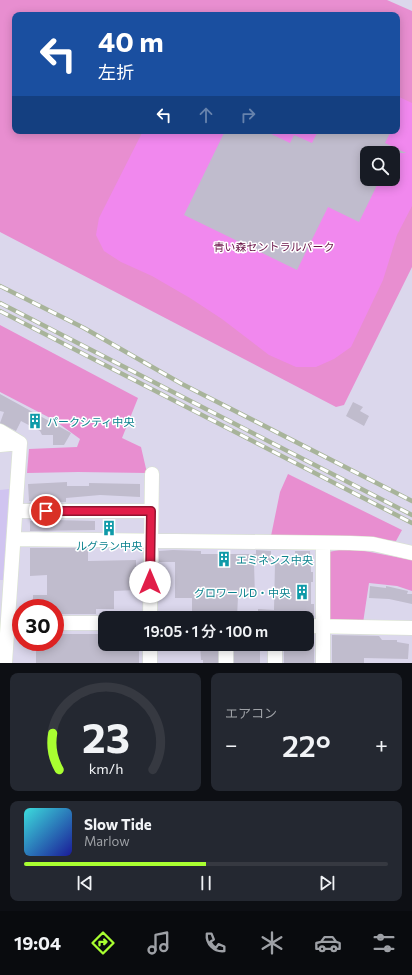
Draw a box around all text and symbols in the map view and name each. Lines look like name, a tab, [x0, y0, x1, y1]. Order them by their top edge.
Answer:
text: 40 m	[98, 24, 164, 58]
icon: left	[32, 28, 84, 80]
text: 左折	[98, 61, 134, 83]
icon: left	[153, 104, 175, 126]
icon: ahead	[195, 104, 217, 126]
icon: right	[237, 104, 259, 126]
map controls	[360, 146, 400, 186]
button: search	[360, 146, 400, 186]
park label: 青い森セントラルパーク	[214, 240, 335, 253]
building icon: パークシティ中央	[26, 412, 44, 430]
place label: パークシティ中央	[47, 415, 135, 428]
pin	[29, 494, 63, 528]
icon: arrive	[35, 500, 57, 522]
building icon: ルグラン中央	[100, 519, 118, 537]
place label: ルグラン中央	[76, 539, 143, 552]
building icon: エミネンス中央	[215, 550, 233, 568]
place label: エミネンス中央	[236, 553, 314, 566]
position arrow	[129, 561, 171, 603]
building icon: グロワールD・中央	[293, 583, 311, 601]
place label: グロワールD・中央	[194, 586, 291, 599]
speed limit sign: 30	[12, 599, 64, 651]
text: 19:05 · 1 分 · 100 m	[144, 622, 268, 640]
text: エアコン	[225, 705, 277, 721]
text: 23	[82, 711, 129, 762]
text: 22°	[282, 726, 331, 763]
text: −	[225, 731, 238, 758]
text: +	[375, 731, 388, 758]
text: km/h	[88, 759, 123, 777]
text: Slow Tide	[84, 815, 152, 833]
text: Marlow	[84, 833, 130, 849]
icon: previous	[74, 872, 96, 894]
icon: pause	[195, 872, 217, 894]
icon: next	[316, 872, 338, 894]
icon: directions	[89, 929, 117, 957]
icon: music	[145, 929, 173, 957]
icon: phone	[201, 929, 229, 957]
icon: climate	[258, 929, 286, 957]
icon: car	[314, 929, 342, 957]
icon: filters	[370, 929, 398, 957]
text: 19:04	[14, 932, 61, 954]

